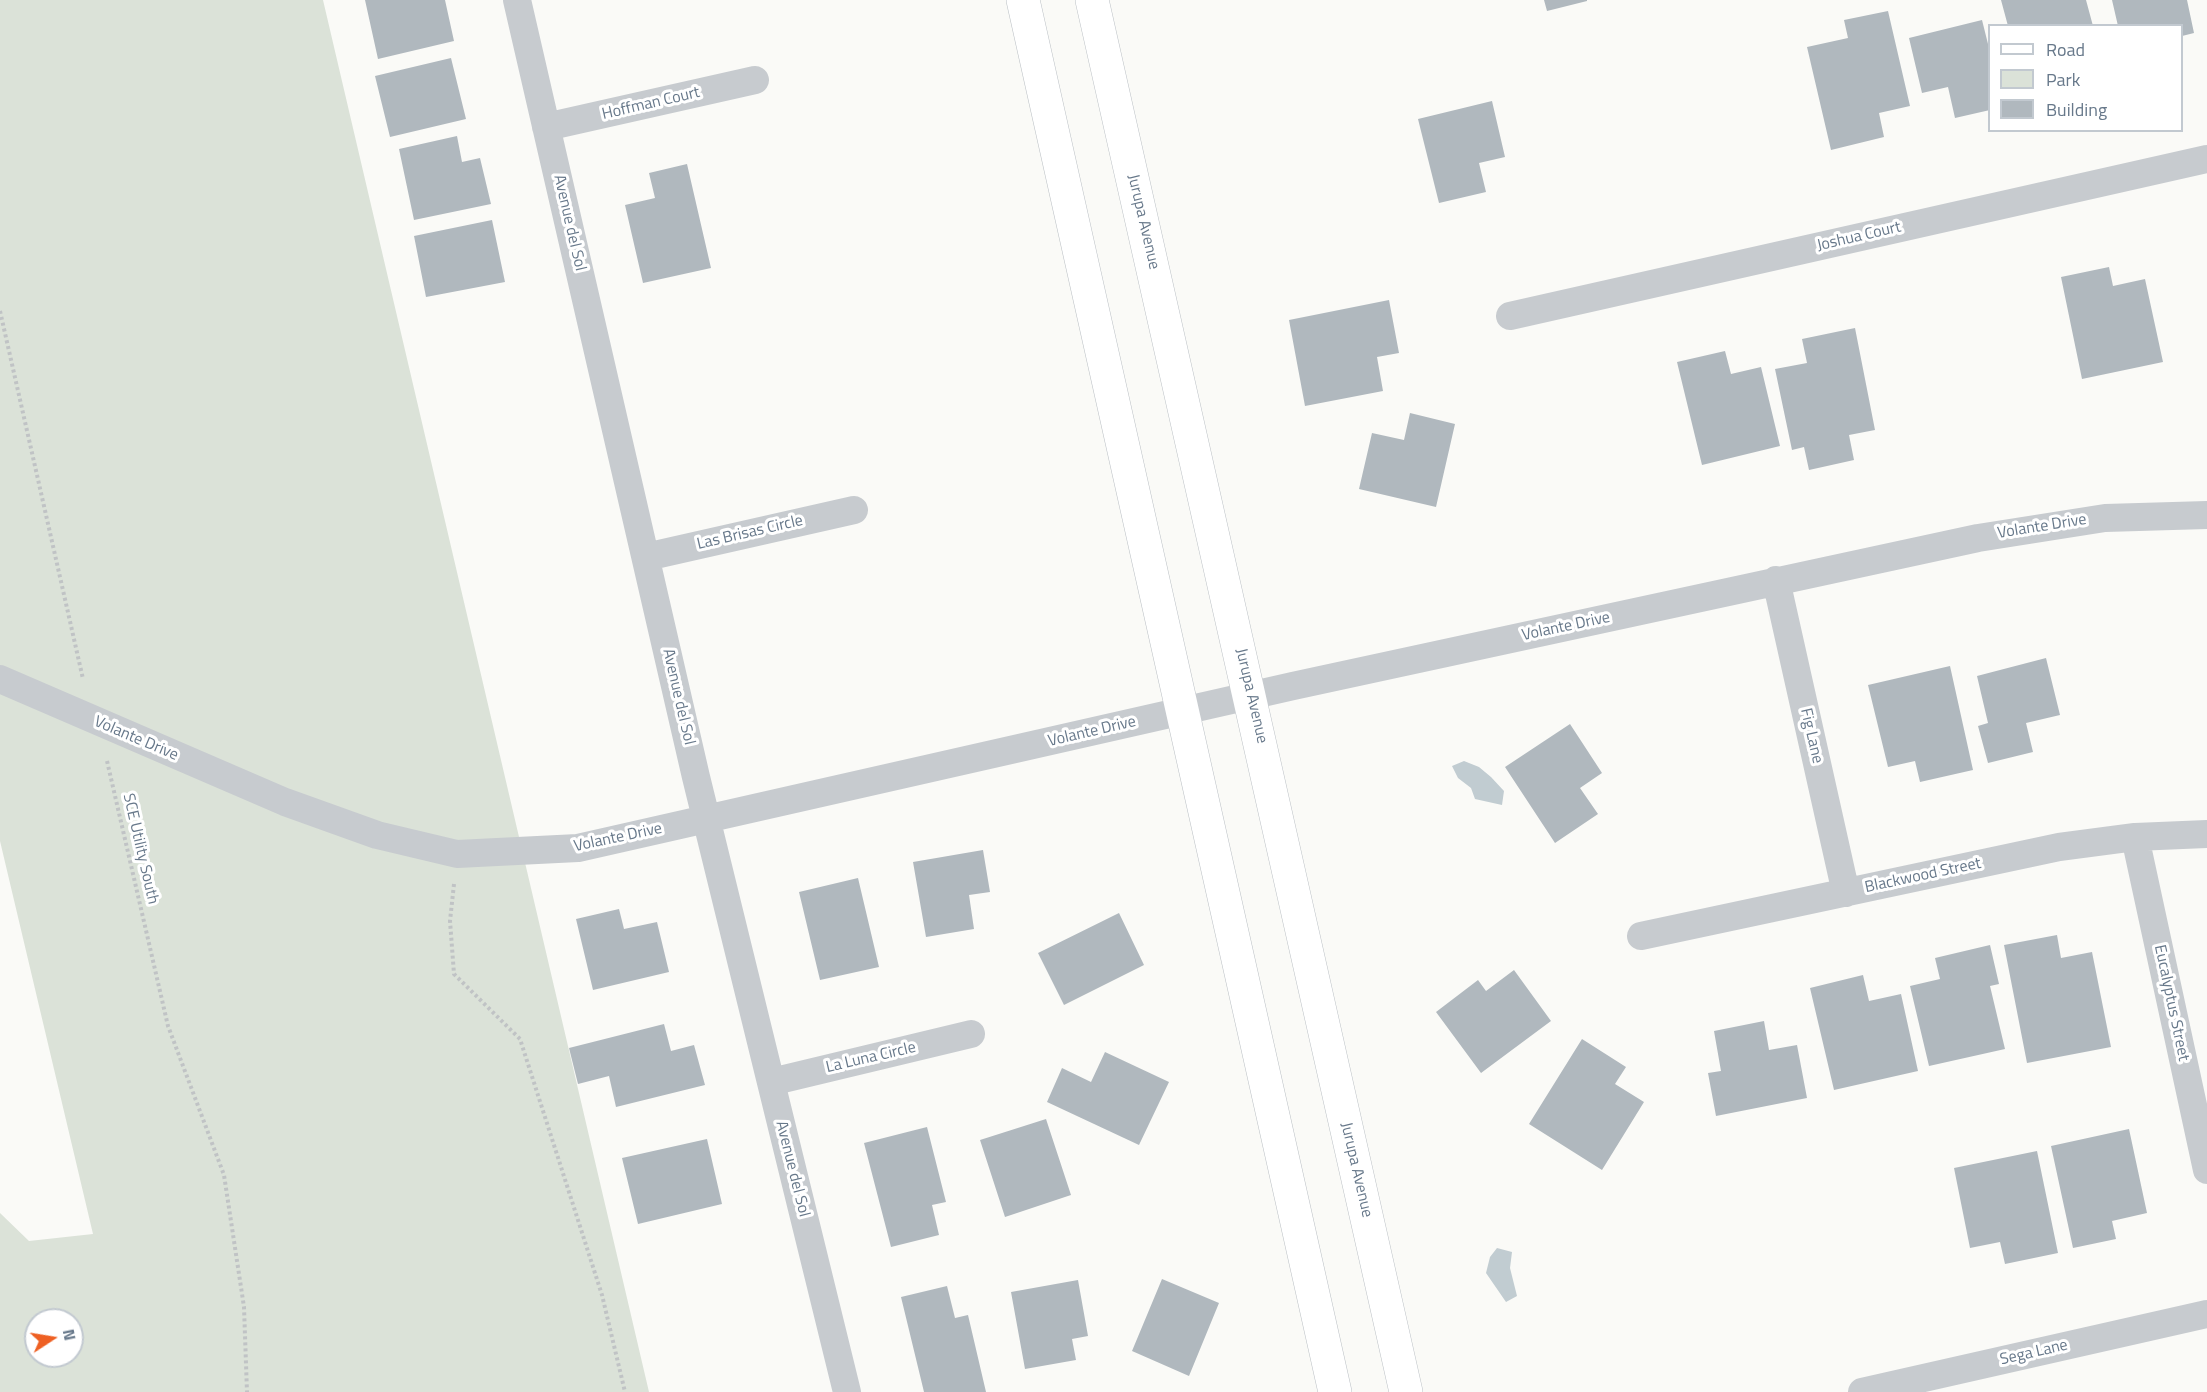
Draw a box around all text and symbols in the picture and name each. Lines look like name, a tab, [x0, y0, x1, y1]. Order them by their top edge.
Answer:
legend	[1988, 24, 2183, 132]
text: Road	[2046, 36, 2085, 63]
text: Park	[2046, 66, 2080, 93]
street label: Hoffman Court	[600, 83, 702, 125]
text: Building	[2046, 96, 2107, 123]
street label: Avenue del Sol	[549, 173, 589, 273]
street label: Jurupa Avenue	[1123, 173, 1163, 271]
street label: Joshua Court	[1815, 218, 1903, 256]
street label: Las Brisas Circle	[695, 511, 805, 555]
street label: Volante Drive	[1996, 511, 2088, 543]
street label: Volante Drive	[1520, 608, 1612, 646]
street label: Avenue del Sol	[658, 647, 698, 747]
street label: Jurupa Avenue	[1231, 647, 1271, 745]
street label: Fig Lane	[1795, 707, 1827, 765]
street label: Volante Drive	[91, 713, 181, 765]
street label: Volante Drive	[1046, 713, 1138, 751]
street label: SCE Utility South	[118, 792, 162, 906]
street label: Volante Drive	[572, 819, 664, 857]
street label: Blackwood Street	[1863, 854, 1983, 898]
street label: Eucalyptus Street	[2149, 943, 2193, 1063]
street label: La Luna Circle	[824, 1038, 918, 1078]
street label: Avenue del Sol	[771, 1119, 813, 1219]
street label: Jurupa Avenue	[1336, 1121, 1376, 1219]
north arrow	[24, 1308, 84, 1368]
text: N	[57, 1327, 83, 1343]
street label: Sega Lane	[1998, 1336, 2070, 1370]

